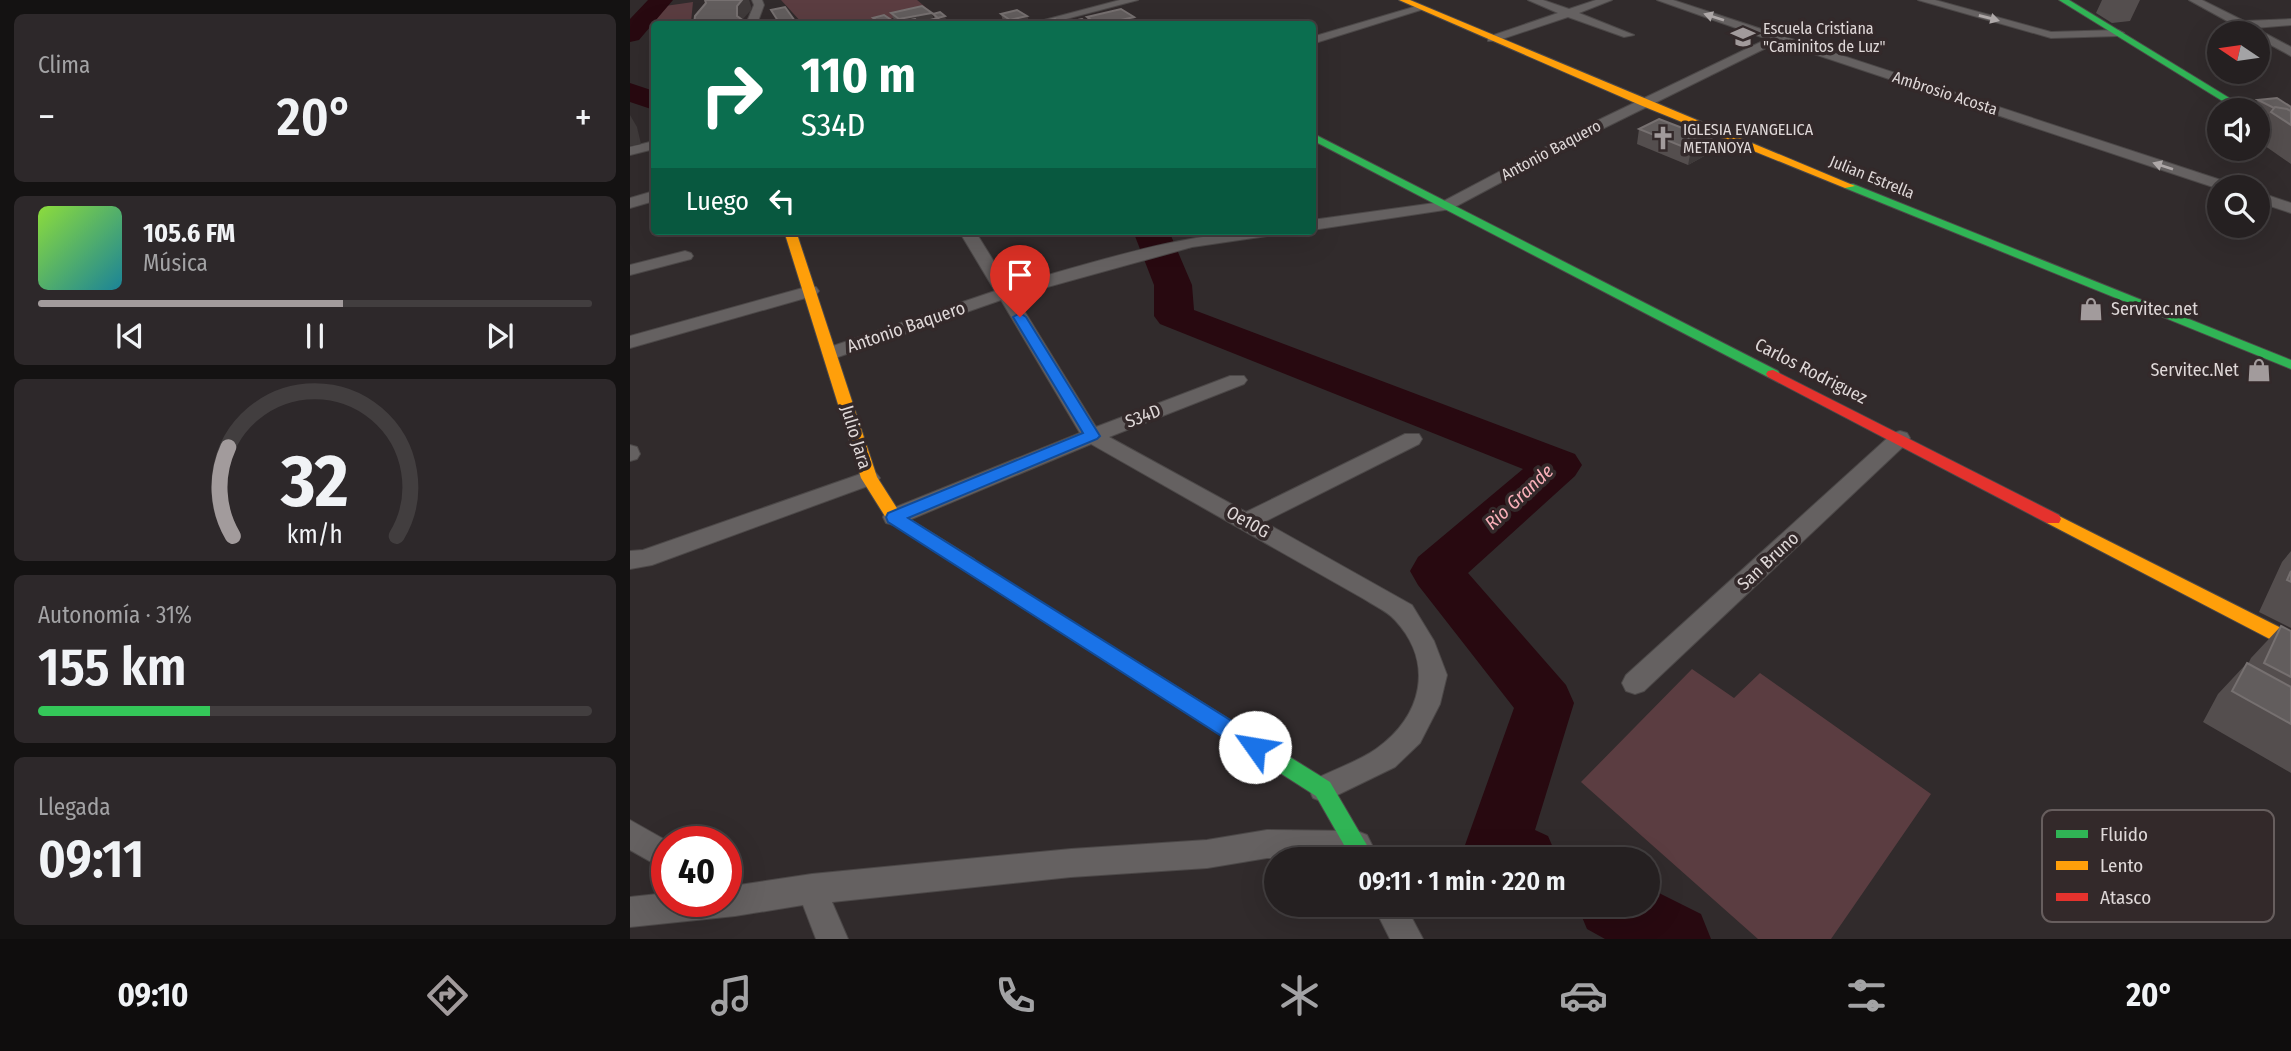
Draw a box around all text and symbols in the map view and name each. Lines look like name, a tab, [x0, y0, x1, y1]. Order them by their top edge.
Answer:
one-way arrow	[1704, 11, 1725, 22]
one-way arrow	[1978, 13, 2000, 24]
place label: Escuela Cristiana "Caminitos de Luz"	[1763, 19, 1885, 56]
north arrow	[2207, 21, 2270, 84]
map controls	[2207, 21, 2270, 238]
school or university icon: Escuela Cristiana "Caminitos de Luz"	[1729, 23, 1757, 51]
text: 110 m	[801, 46, 916, 105]
icon: right	[686, 49, 777, 140]
text: Clima	[38, 51, 90, 79]
street label: Ambrosio Acosta	[1890, 67, 2000, 119]
text: 20°	[277, 86, 353, 149]
text: −	[38, 94, 55, 140]
text: +	[575, 94, 592, 140]
button: sound	[2207, 98, 2270, 161]
text: S34D	[801, 106, 865, 144]
street label: Antonio Baquero	[1498, 116, 1604, 184]
place label: IGLESIA EVANGELICA METANOYA	[1683, 120, 1814, 157]
church icon: IGLESIA EVANGELICA METANOYA	[1649, 124, 1677, 152]
street label: Julian Estrella	[1827, 151, 1917, 203]
one-way arrow	[2152, 160, 2173, 171]
button: search	[2207, 175, 2270, 238]
icon: left	[763, 182, 801, 220]
text: Luego	[686, 186, 749, 217]
text: 105.6 FM	[143, 218, 235, 249]
pin	[990, 245, 1050, 317]
text: Música	[143, 249, 208, 277]
icon: arrive	[1001, 256, 1039, 294]
shop icon: Servitec.net	[2077, 295, 2105, 323]
street label: Antonio Baquero	[844, 296, 968, 358]
place label: Servitec.net	[2111, 298, 2198, 320]
icon: previous	[111, 317, 149, 355]
icon: pause	[296, 317, 334, 355]
icon: next	[481, 317, 519, 355]
street label: Carlos Rodriguez	[1751, 333, 1871, 409]
shop icon: Servitec.Net	[2245, 356, 2273, 384]
place label: Servitec.Net	[2150, 359, 2239, 381]
street label: S34D	[1122, 399, 1164, 433]
street label: Julio Jara	[836, 402, 876, 472]
text: 32	[280, 438, 349, 525]
water label: Rio Grande	[1480, 460, 1558, 534]
street label: Oe10G	[1223, 501, 1273, 543]
text: km/h	[287, 519, 343, 549]
street label: San Bruno	[1733, 527, 1803, 595]
text: Autonomía · 31%	[38, 601, 192, 629]
text: 155 km	[38, 636, 186, 699]
position arrow	[1218, 710, 1292, 784]
text: Llegada	[38, 793, 110, 821]
legend	[2042, 810, 2274, 922]
text: Fluido	[2100, 823, 2148, 846]
speed limit sign: 40	[651, 826, 742, 917]
text: 09:11	[38, 828, 144, 891]
text: Lento	[2100, 854, 2143, 877]
text: 09:11 · 1 min · 220 m	[1358, 866, 1566, 897]
text: Atasco	[2100, 886, 2151, 909]
icon: directions	[423, 971, 472, 1020]
icon: music	[707, 971, 756, 1020]
icon: phone	[991, 971, 1040, 1020]
icon: climate	[1275, 971, 1324, 1020]
icon: car	[1559, 971, 1608, 1020]
icon: filters	[1842, 971, 1891, 1020]
text: 09:10	[117, 976, 188, 1014]
text: 20°	[2126, 976, 2173, 1014]

